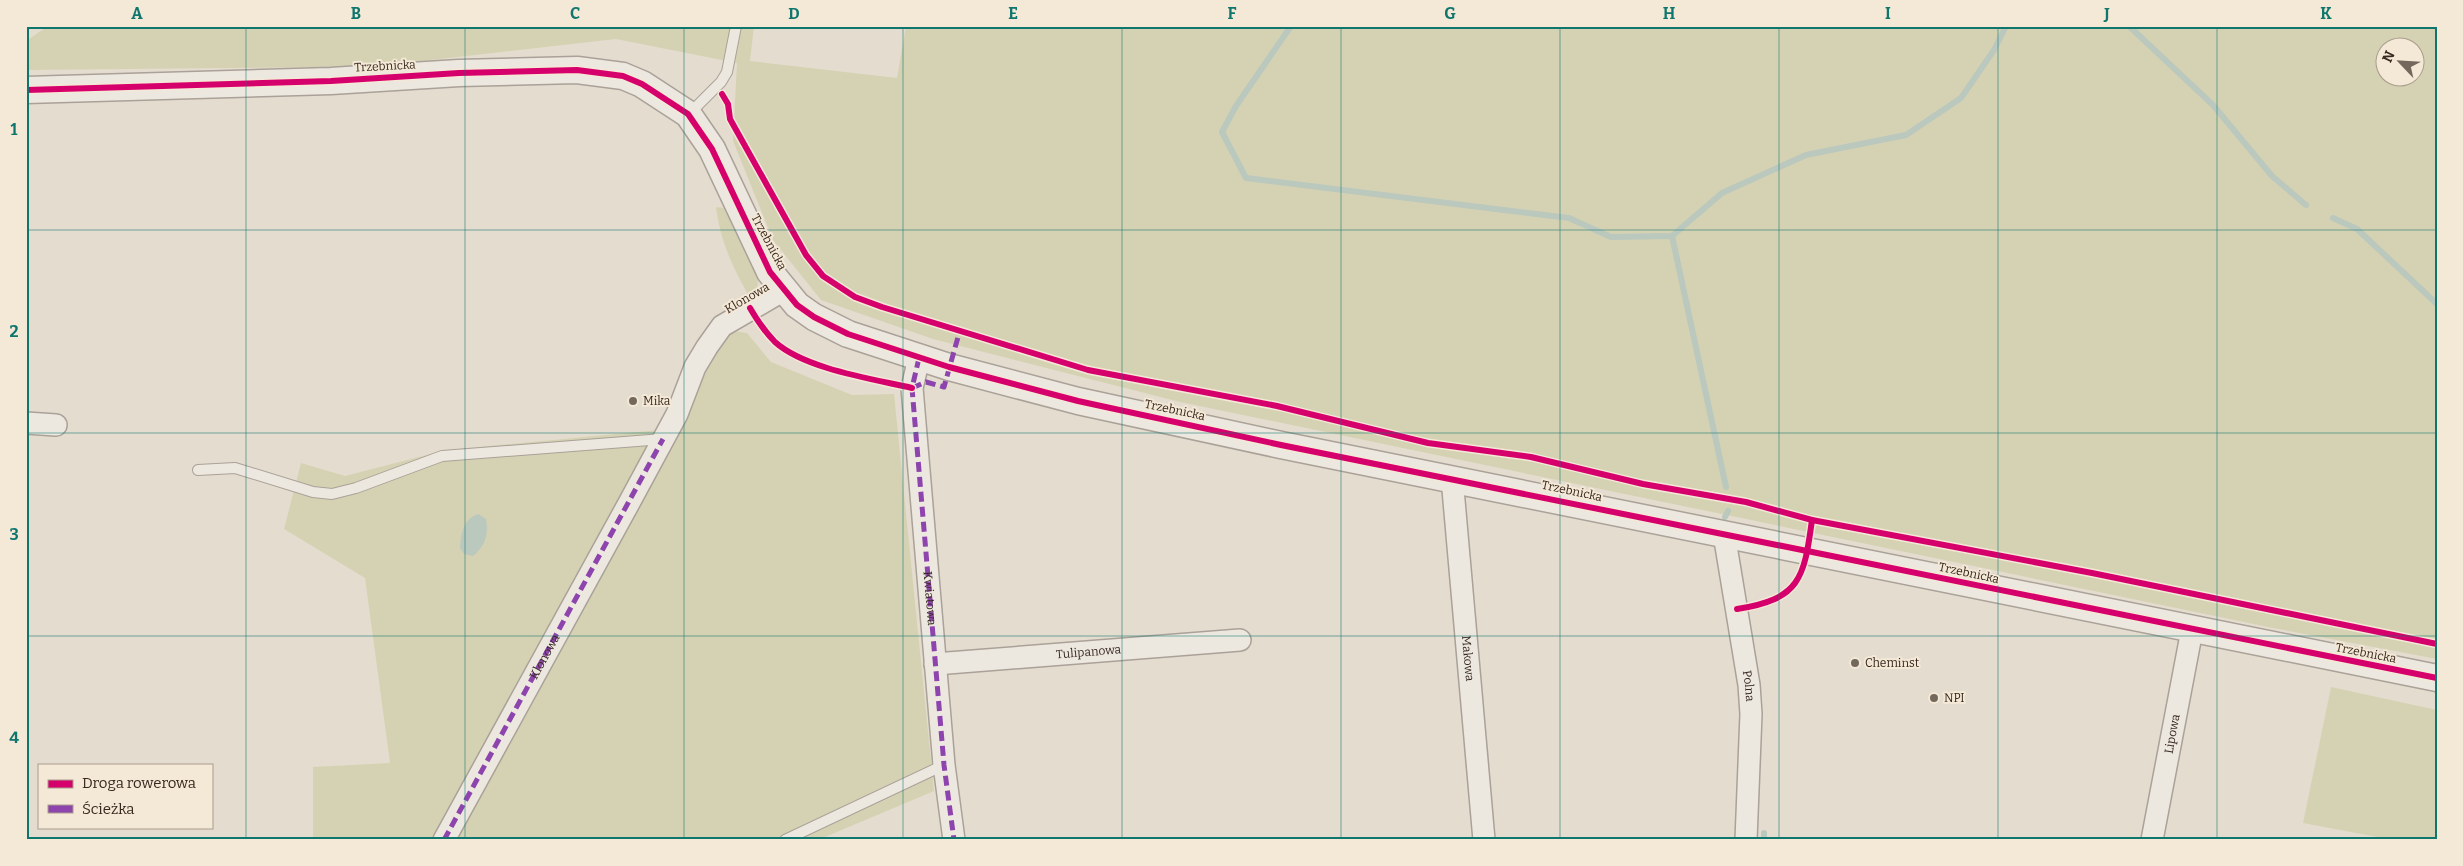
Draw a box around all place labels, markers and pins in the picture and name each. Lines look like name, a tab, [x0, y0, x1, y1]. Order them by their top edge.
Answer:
place label: Mika	[643, 394, 671, 408]
marker: Mika	[627, 395, 639, 407]
place label: Cheminst	[1865, 656, 1920, 670]
marker: Cheminst	[1849, 657, 1861, 669]
place label: NPI	[1944, 691, 1965, 705]
marker: NPI	[1928, 692, 1940, 704]

